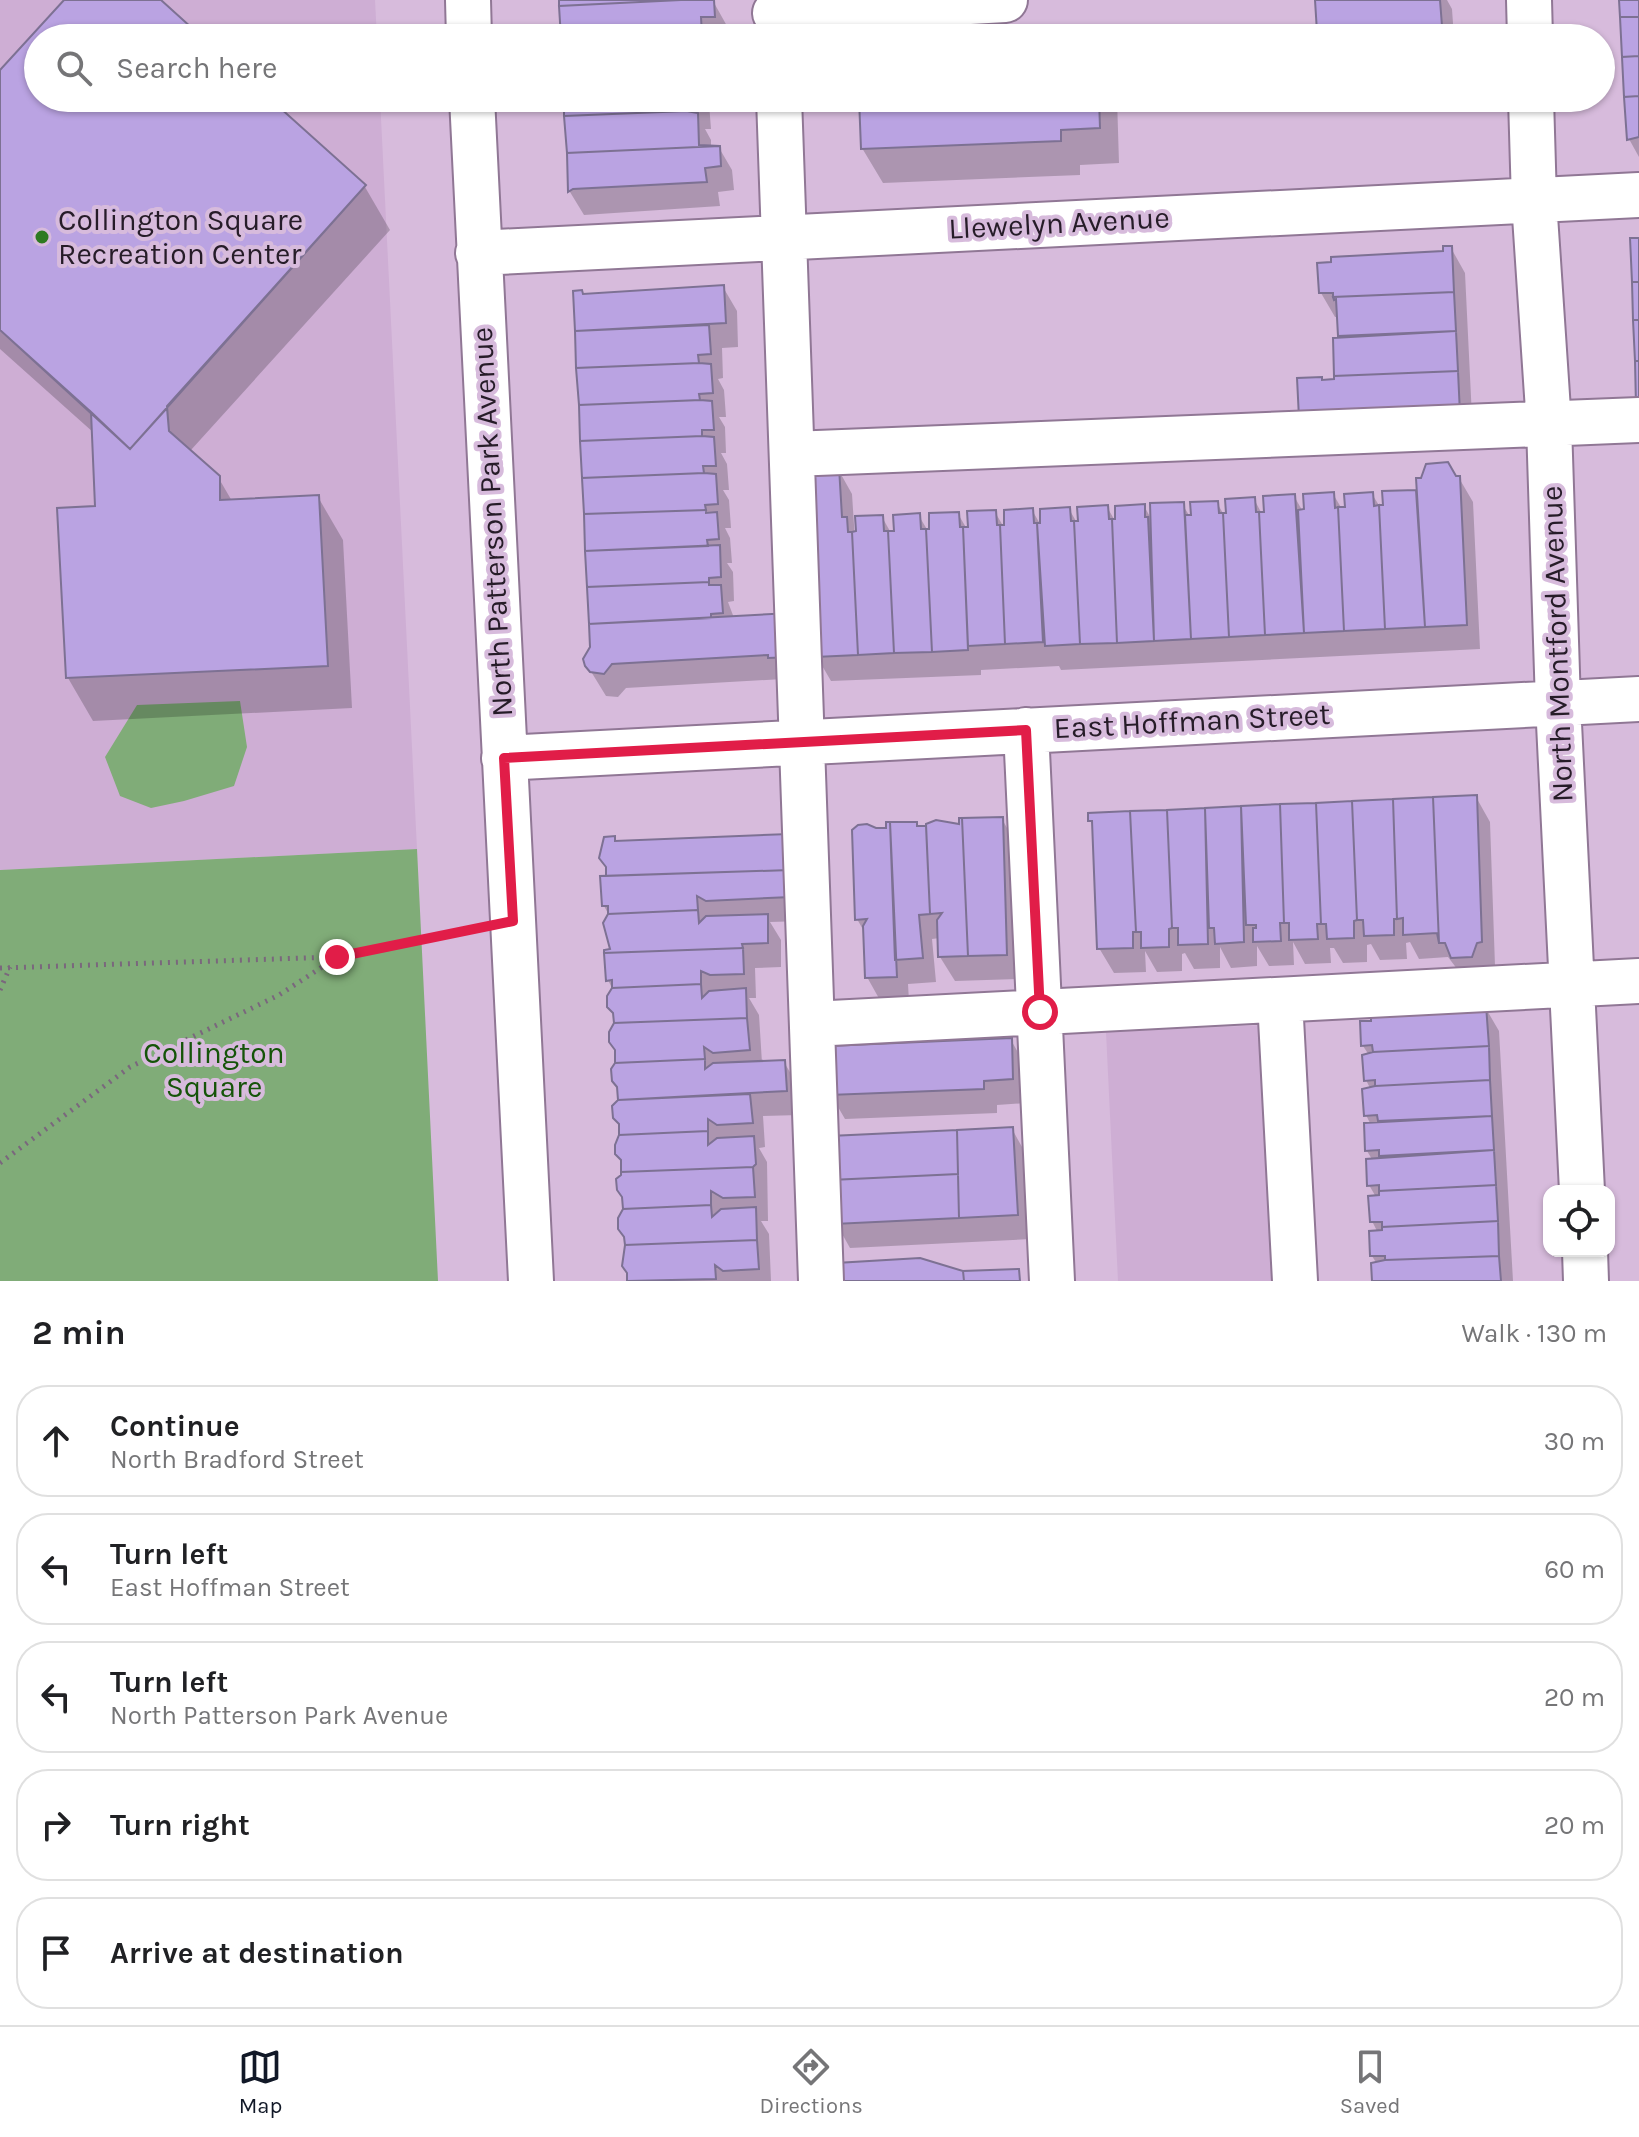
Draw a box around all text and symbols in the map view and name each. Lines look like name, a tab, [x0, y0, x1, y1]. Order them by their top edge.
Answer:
search box	[24, 24, 1615, 112]
icon: search	[52, 46, 96, 90]
text: Search here	[116, 50, 277, 86]
street label: Llewelyn Avenue	[948, 199, 1170, 247]
place label: Collington Square Recreation Center	[58, 202, 303, 272]
marker: Collington Square Recreation Center	[33, 228, 51, 246]
street label: North Patterson Park Avenue	[464, 326, 520, 718]
street label: North Montford Avenue	[1533, 485, 1581, 803]
street label: East Hoffman Street	[1053, 696, 1331, 746]
route end	[319, 939, 355, 975]
route start	[1022, 994, 1058, 1030]
park label: Collington Square	[143, 1035, 285, 1105]
map controls	[1543, 1185, 1615, 1257]
button: locate	[1543, 1185, 1615, 1257]
text: 2 min	[32, 1313, 126, 1353]
text: Walk · 130 m	[1461, 1318, 1607, 1349]
text: Continue	[110, 1408, 240, 1444]
icon: ahead	[34, 1419, 78, 1463]
text: 30 m	[1544, 1426, 1605, 1457]
text: North Bradford Street	[110, 1444, 364, 1475]
text: Turn left	[110, 1536, 228, 1572]
icon: left	[34, 1547, 78, 1591]
text: 60 m	[1544, 1554, 1605, 1585]
text: East Hoffman Street	[110, 1572, 350, 1603]
text: Turn left	[110, 1664, 228, 1700]
icon: left	[34, 1675, 78, 1719]
text: 20 m	[1544, 1682, 1605, 1713]
text: North Patterson Park Avenue	[110, 1700, 448, 1731]
icon: right	[34, 1803, 78, 1847]
text: Turn right	[110, 1807, 250, 1843]
text: 20 m	[1544, 1810, 1605, 1841]
icon: arrive	[34, 1931, 78, 1975]
text: Arrive at destination	[110, 1935, 404, 1971]
tab: Map	[238, 2045, 282, 2119]
tab: Directions	[759, 2045, 863, 2119]
tab: Saved	[1340, 2045, 1401, 2119]

